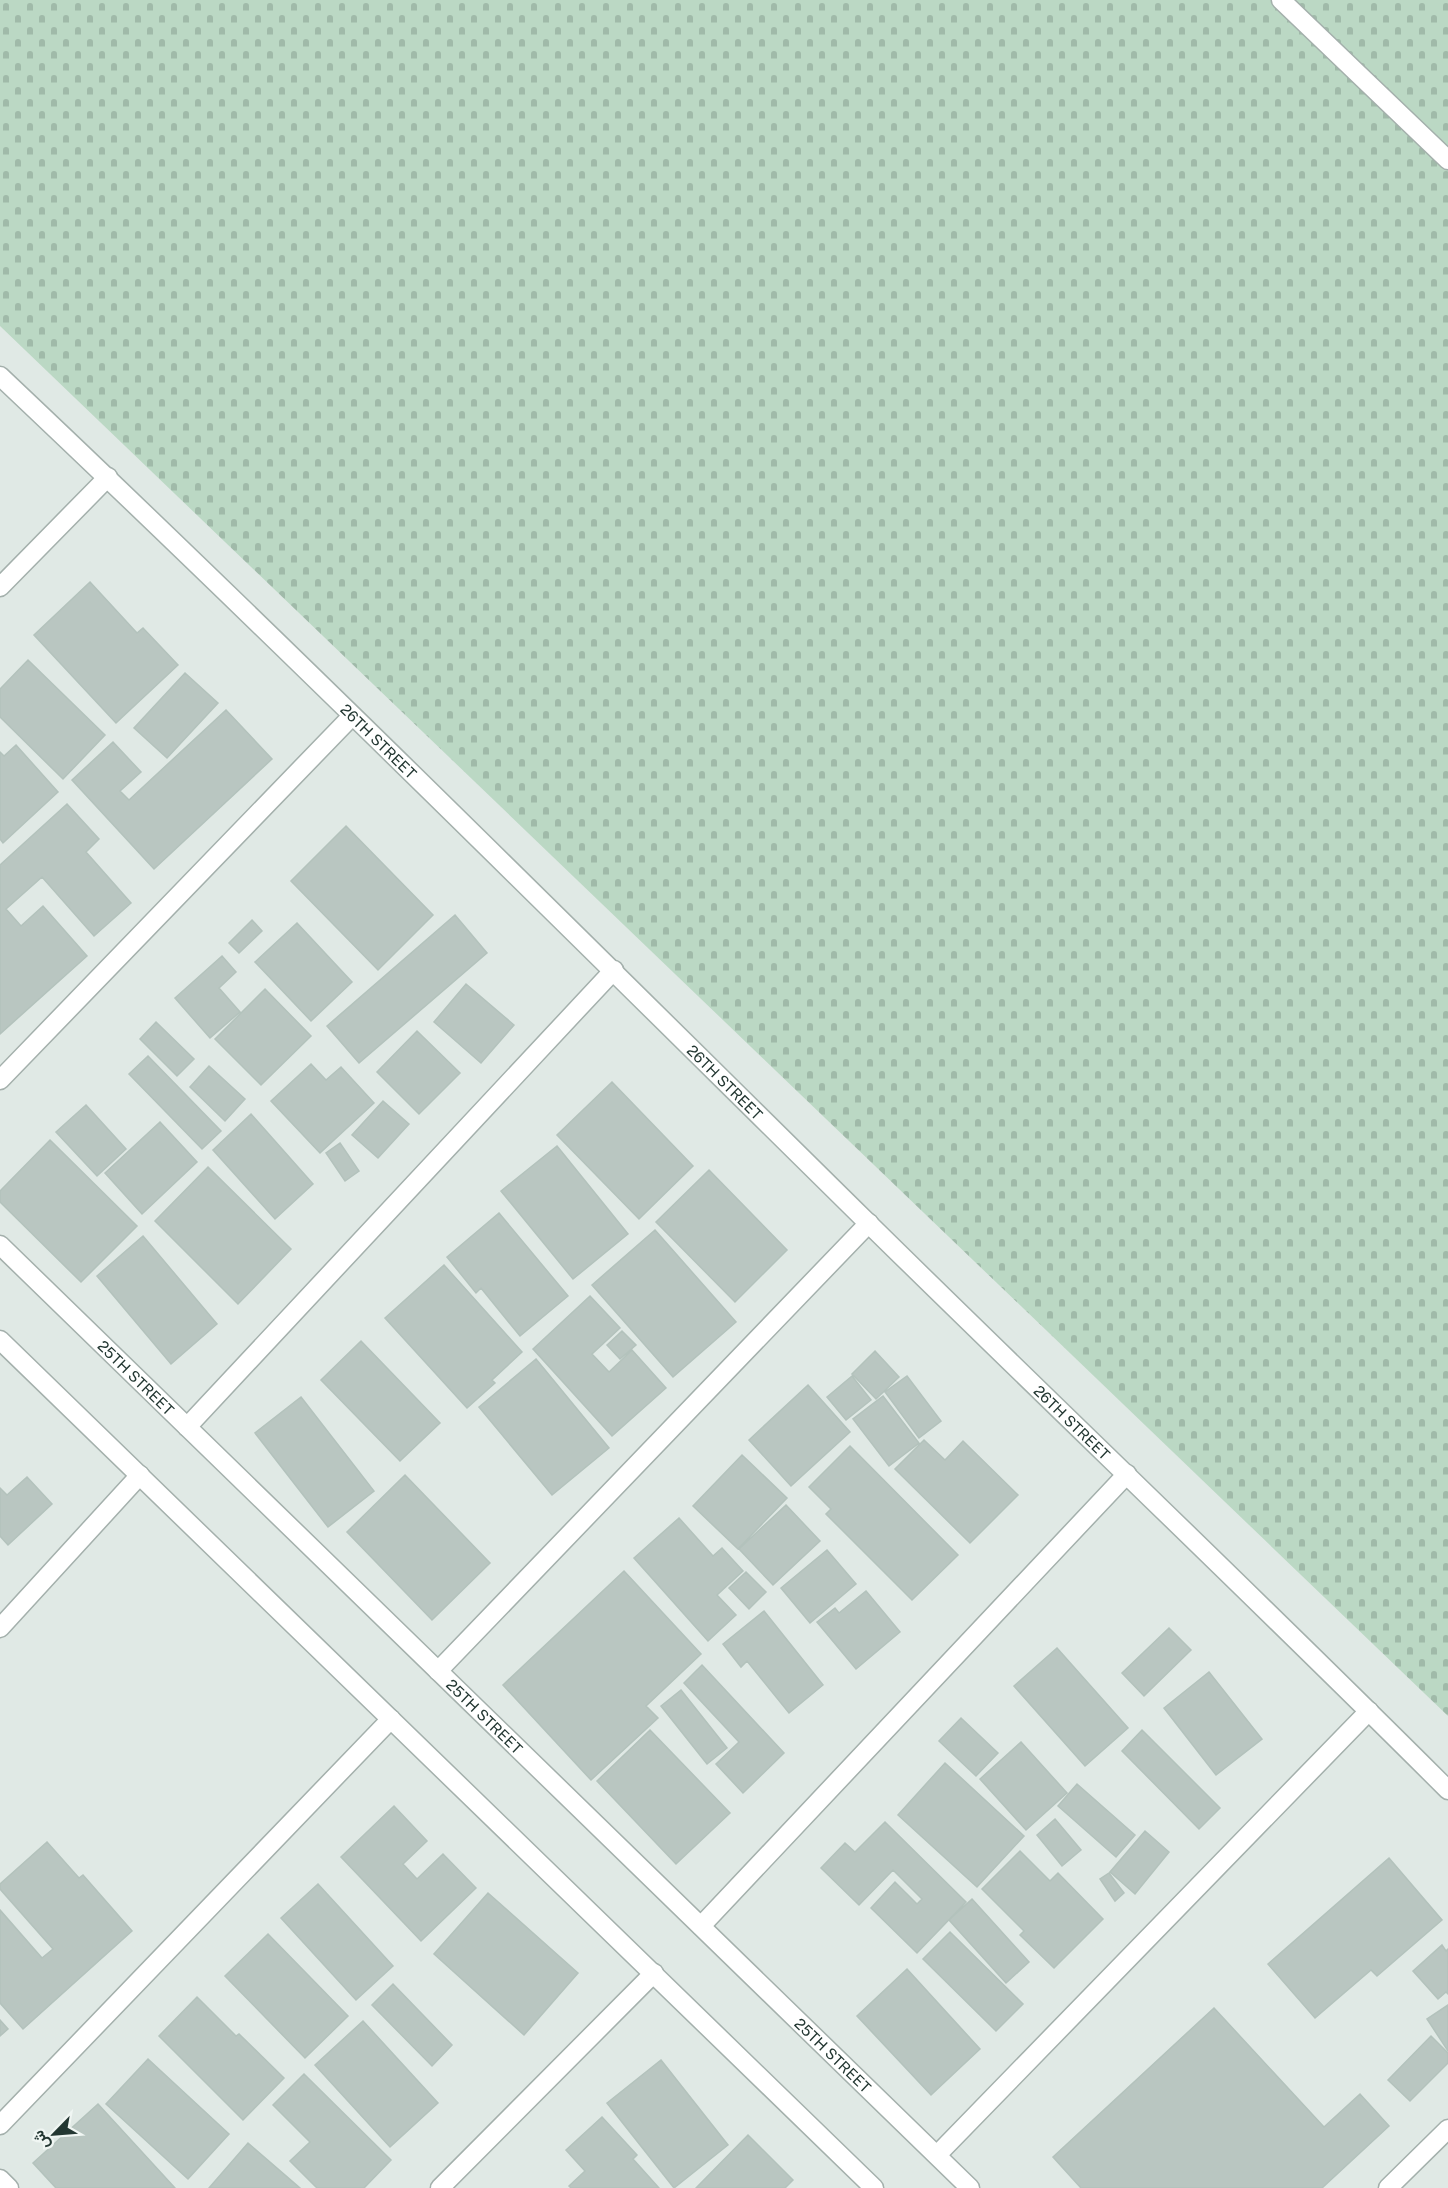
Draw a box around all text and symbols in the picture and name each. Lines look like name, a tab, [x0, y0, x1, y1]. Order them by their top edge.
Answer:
street label: 26TH STREET	[337, 700, 420, 782]
street label: 26TH STREET	[684, 1041, 766, 1123]
street label: 25TH STREET	[95, 1337, 178, 1418]
street label: 26TH STREET	[1031, 1381, 1114, 1463]
street label: 25TH STREET	[443, 1675, 526, 1757]
street label: 25TH STREET	[792, 2014, 875, 2096]
north arrow	[24, 2104, 84, 2164]
text: ش	[28, 2127, 54, 2153]

